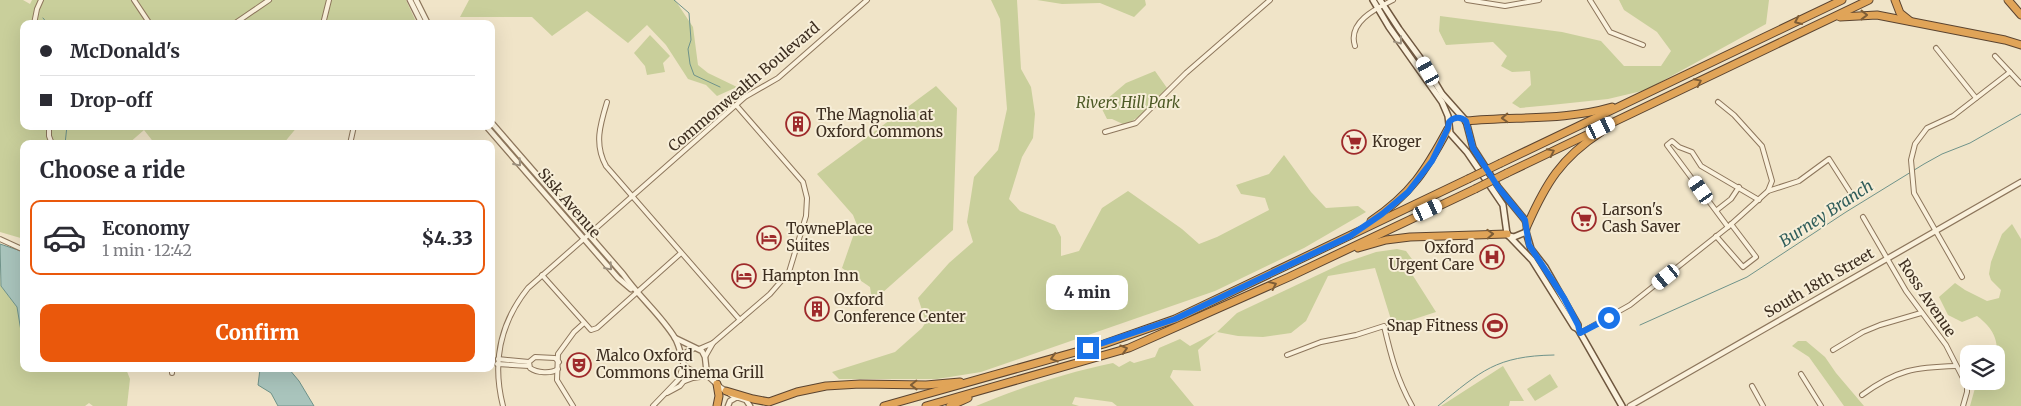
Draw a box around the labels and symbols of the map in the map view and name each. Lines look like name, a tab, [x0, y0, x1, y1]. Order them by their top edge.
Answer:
one-way arrow	[1860, 10, 1868, 20]
one-way arrow	[1794, 15, 1803, 25]
street label: Commonwealth Boulevard	[664, 18, 823, 155]
one-way arrow	[1393, 35, 1402, 45]
car	[1414, 54, 1441, 88]
one-way arrow	[1693, 78, 1702, 88]
park label: Rivers Hill Park	[1076, 93, 1181, 112]
place label: The Magnolia at Oxford Commons	[816, 105, 943, 141]
building icon: The Magnolia at Oxford Commons	[785, 111, 811, 137]
one-way arrow	[1500, 113, 1508, 124]
car	[1584, 115, 1617, 141]
supermarket icon: Kroger	[1341, 129, 1367, 155]
place label: Kroger	[1372, 132, 1422, 151]
one-way arrow	[1546, 148, 1555, 158]
one-way arrow	[512, 157, 521, 166]
street label: Sisk Avenue	[534, 164, 605, 242]
car	[1686, 173, 1715, 207]
water label: Burney Branch	[1775, 175, 1877, 251]
car	[1411, 197, 1444, 223]
place label: Larson's Cash Saver	[1602, 200, 1681, 236]
supermarket icon: Larson's Cash Saver	[1571, 206, 1597, 232]
place label: TownePlace Suites	[786, 219, 873, 255]
hotel icon: TownePlace Suites	[756, 225, 782, 251]
one-way arrow	[1487, 228, 1495, 239]
place label: Oxford Urgent Care	[1389, 238, 1474, 274]
street label: South 18th Street	[1760, 243, 1877, 322]
hospital icon: Oxford Urgent Care	[1479, 244, 1505, 270]
street label: Ross Avenue	[1894, 255, 1961, 340]
one-way arrow	[603, 261, 612, 270]
car	[1649, 262, 1682, 292]
hotel icon: Hampton Inn	[731, 263, 757, 289]
place label: Hampton Inn	[762, 266, 859, 285]
callout: 4 min	[1047, 276, 1129, 310]
one-way arrow	[1268, 280, 1277, 291]
place label: Oxford Conference Center	[834, 290, 966, 326]
building icon: Oxford Conference Center	[804, 296, 830, 322]
route start	[1598, 307, 1620, 329]
sports icon: Snap Fitness	[1482, 313, 1508, 339]
place label: Snap Fitness	[1386, 316, 1478, 335]
route end	[1077, 337, 1099, 359]
one-way arrow	[1119, 345, 1128, 355]
place label: Malco Oxford Commons Cinema Grill	[596, 346, 764, 382]
theatre icon: Malco Oxford Commons Cinema Grill	[566, 352, 592, 378]
one-way arrow	[1051, 352, 1059, 362]
one-way arrow	[910, 380, 918, 391]

